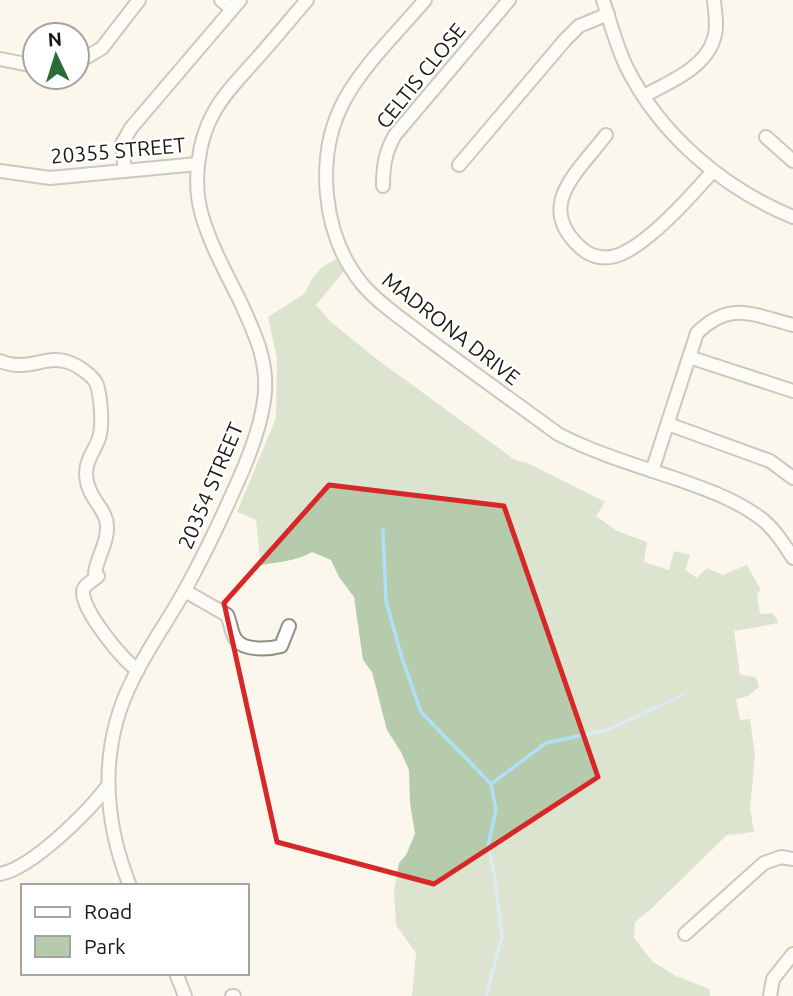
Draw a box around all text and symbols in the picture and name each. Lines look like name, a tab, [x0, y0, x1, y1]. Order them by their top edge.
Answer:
street label: CELTIS CLOSE	[371, 18, 470, 133]
north arrow	[21, 21, 91, 91]
text: N	[47, 28, 63, 51]
street label: 20355 STREET	[50, 132, 187, 168]
street label: MADRONA DRIVE	[378, 267, 525, 389]
street label: 20354 STREET	[173, 418, 248, 552]
legend	[21, 884, 248, 975]
text: Road	[84, 899, 132, 923]
text: Park	[84, 934, 126, 958]

